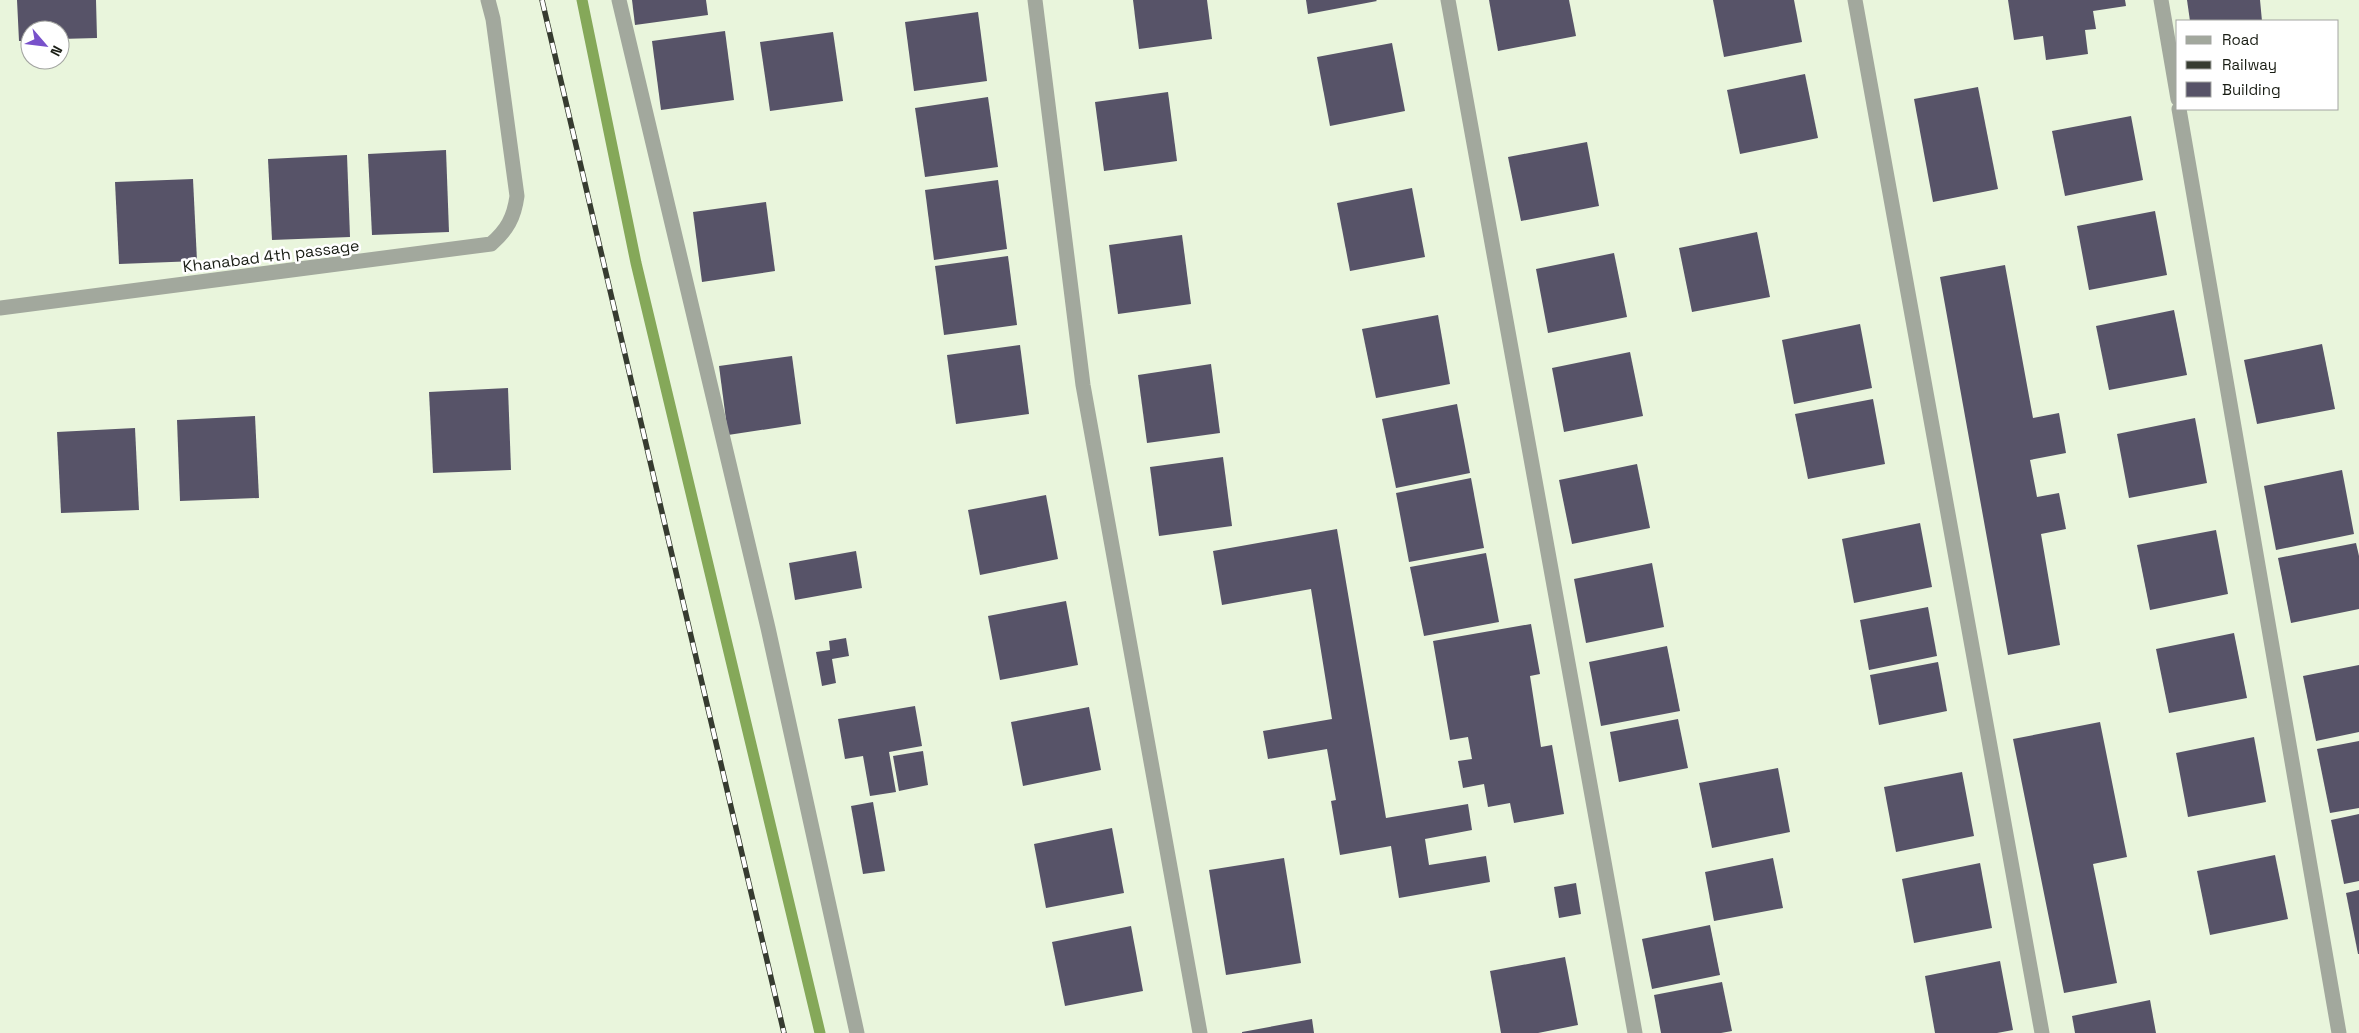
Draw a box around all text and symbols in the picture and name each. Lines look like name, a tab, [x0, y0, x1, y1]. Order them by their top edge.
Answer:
north arrow	[20, 20, 70, 70]
legend	[2176, 20, 2339, 110]
text: Road	[2222, 30, 2259, 49]
text: N	[46, 43, 67, 59]
text: Railway	[2222, 55, 2277, 74]
text: Building	[2222, 80, 2281, 99]
street label: Khanabad 4th passage	[182, 235, 360, 277]

